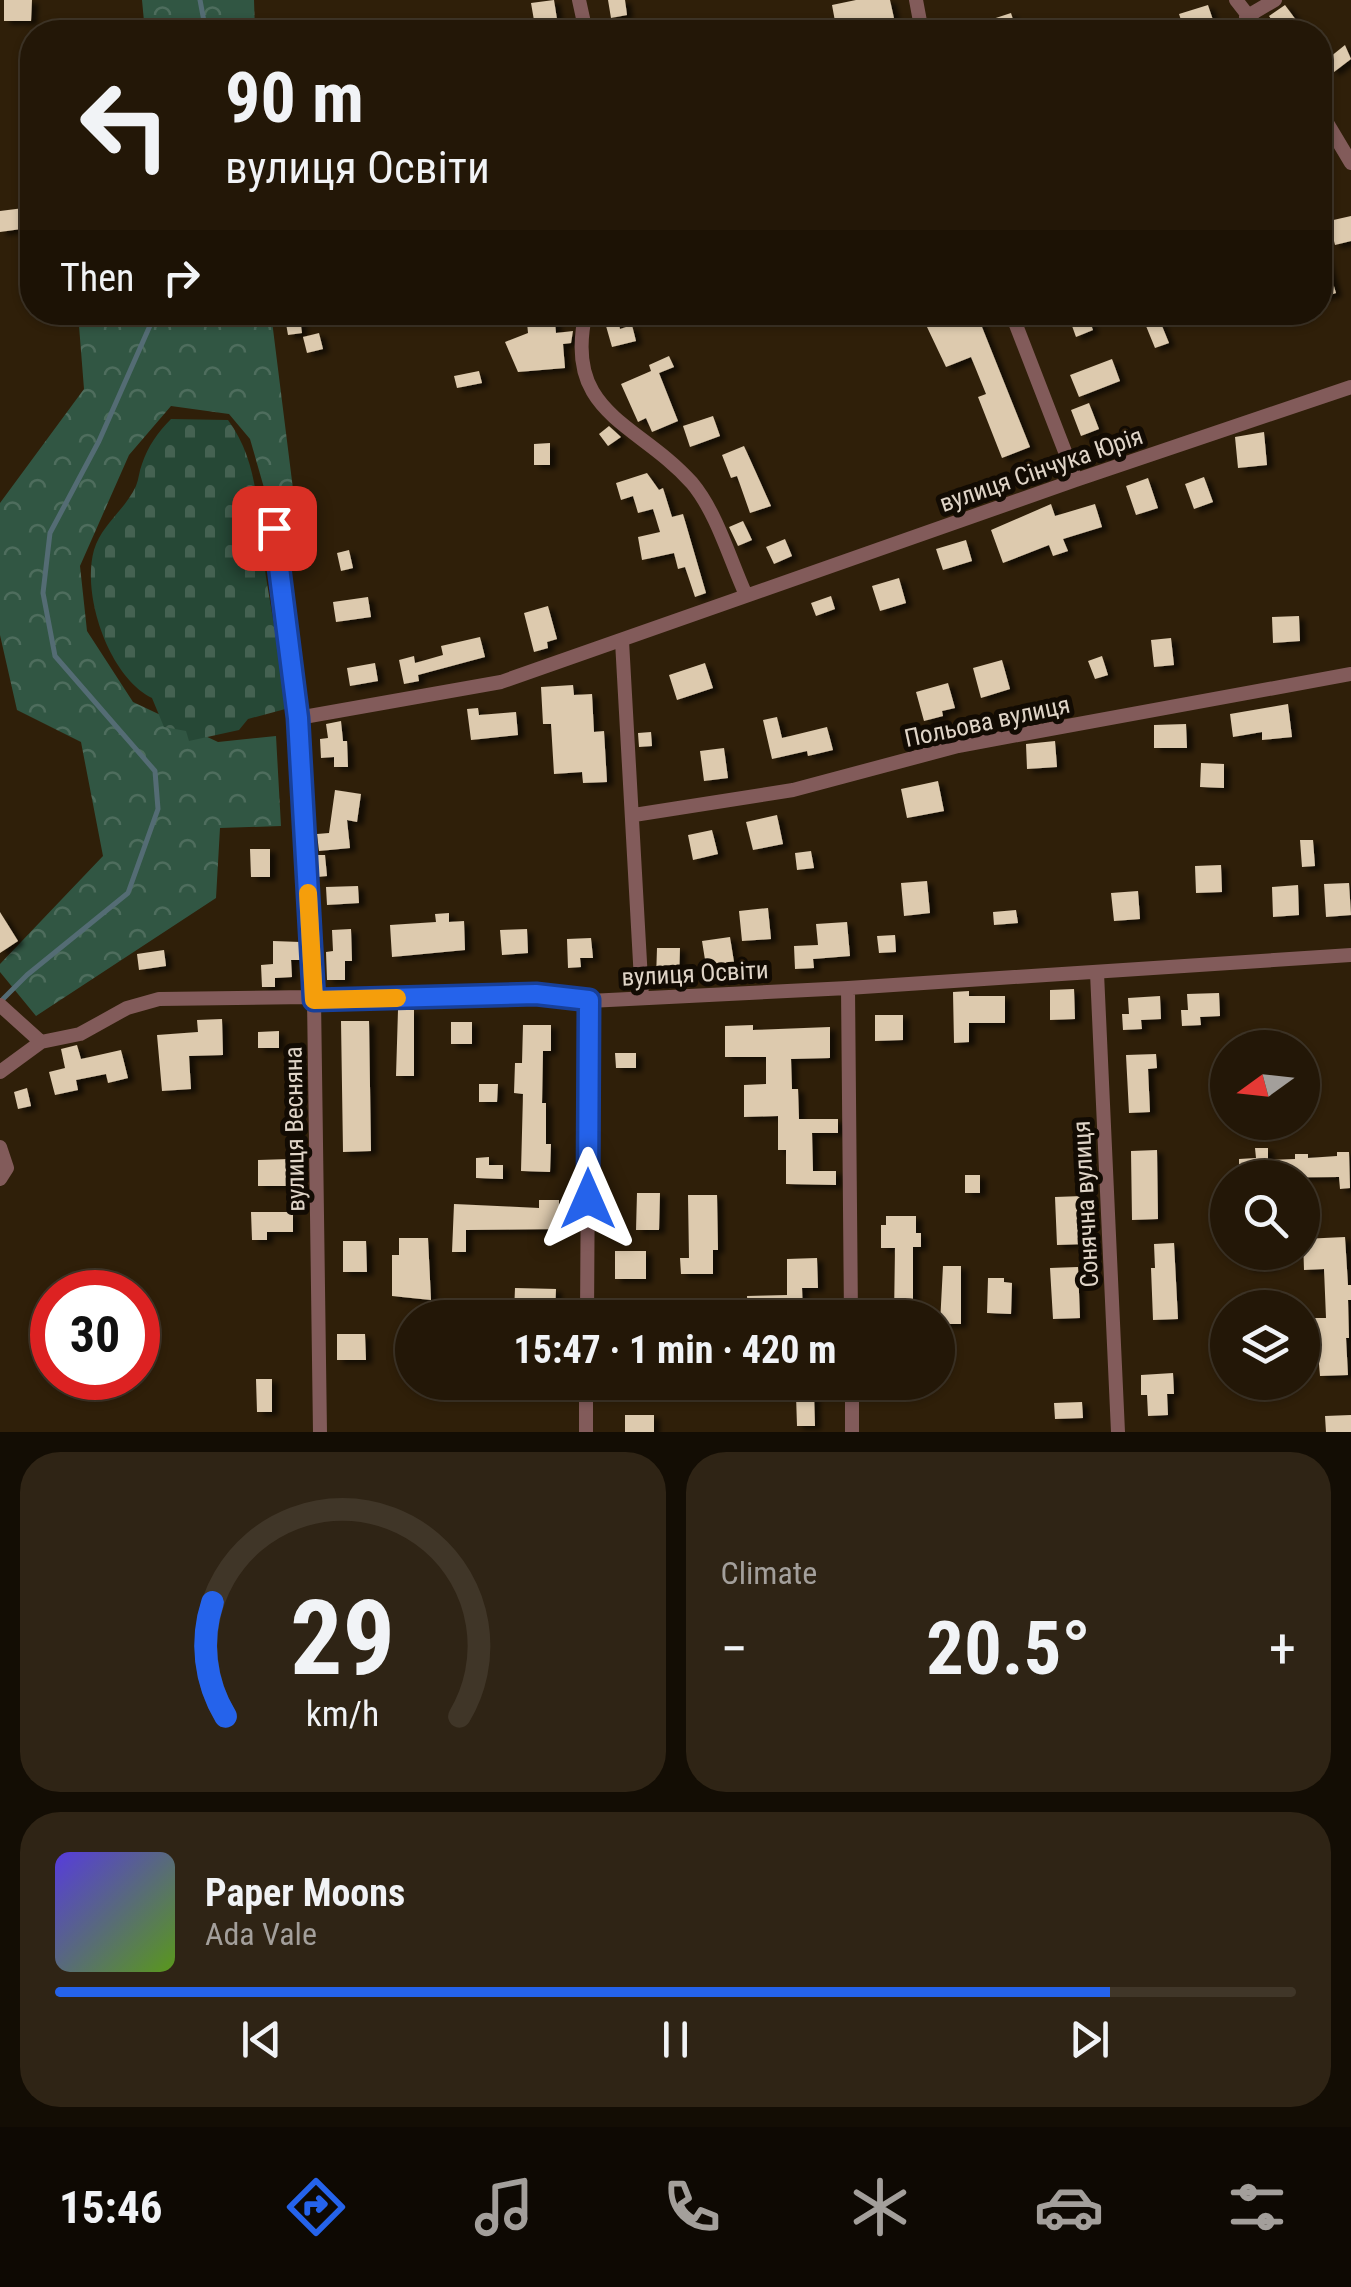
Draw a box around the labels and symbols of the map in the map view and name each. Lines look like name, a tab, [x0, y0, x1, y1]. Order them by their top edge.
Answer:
street label: вулиця Сінчука Юрія	[936, 421, 1147, 518]
pin	[232, 486, 317, 571]
street label: Польова вулиця	[902, 690, 1073, 753]
street label: вулиця Освіти	[621, 955, 769, 992]
north arrow	[1210, 1030, 1320, 1140]
street label: вулиця Весняна	[279, 1046, 310, 1212]
street label: Сонячна вулиця	[1067, 1120, 1104, 1288]
position arrow	[536, 1147, 640, 1251]
speed limit sign: 30	[30, 1270, 160, 1400]

